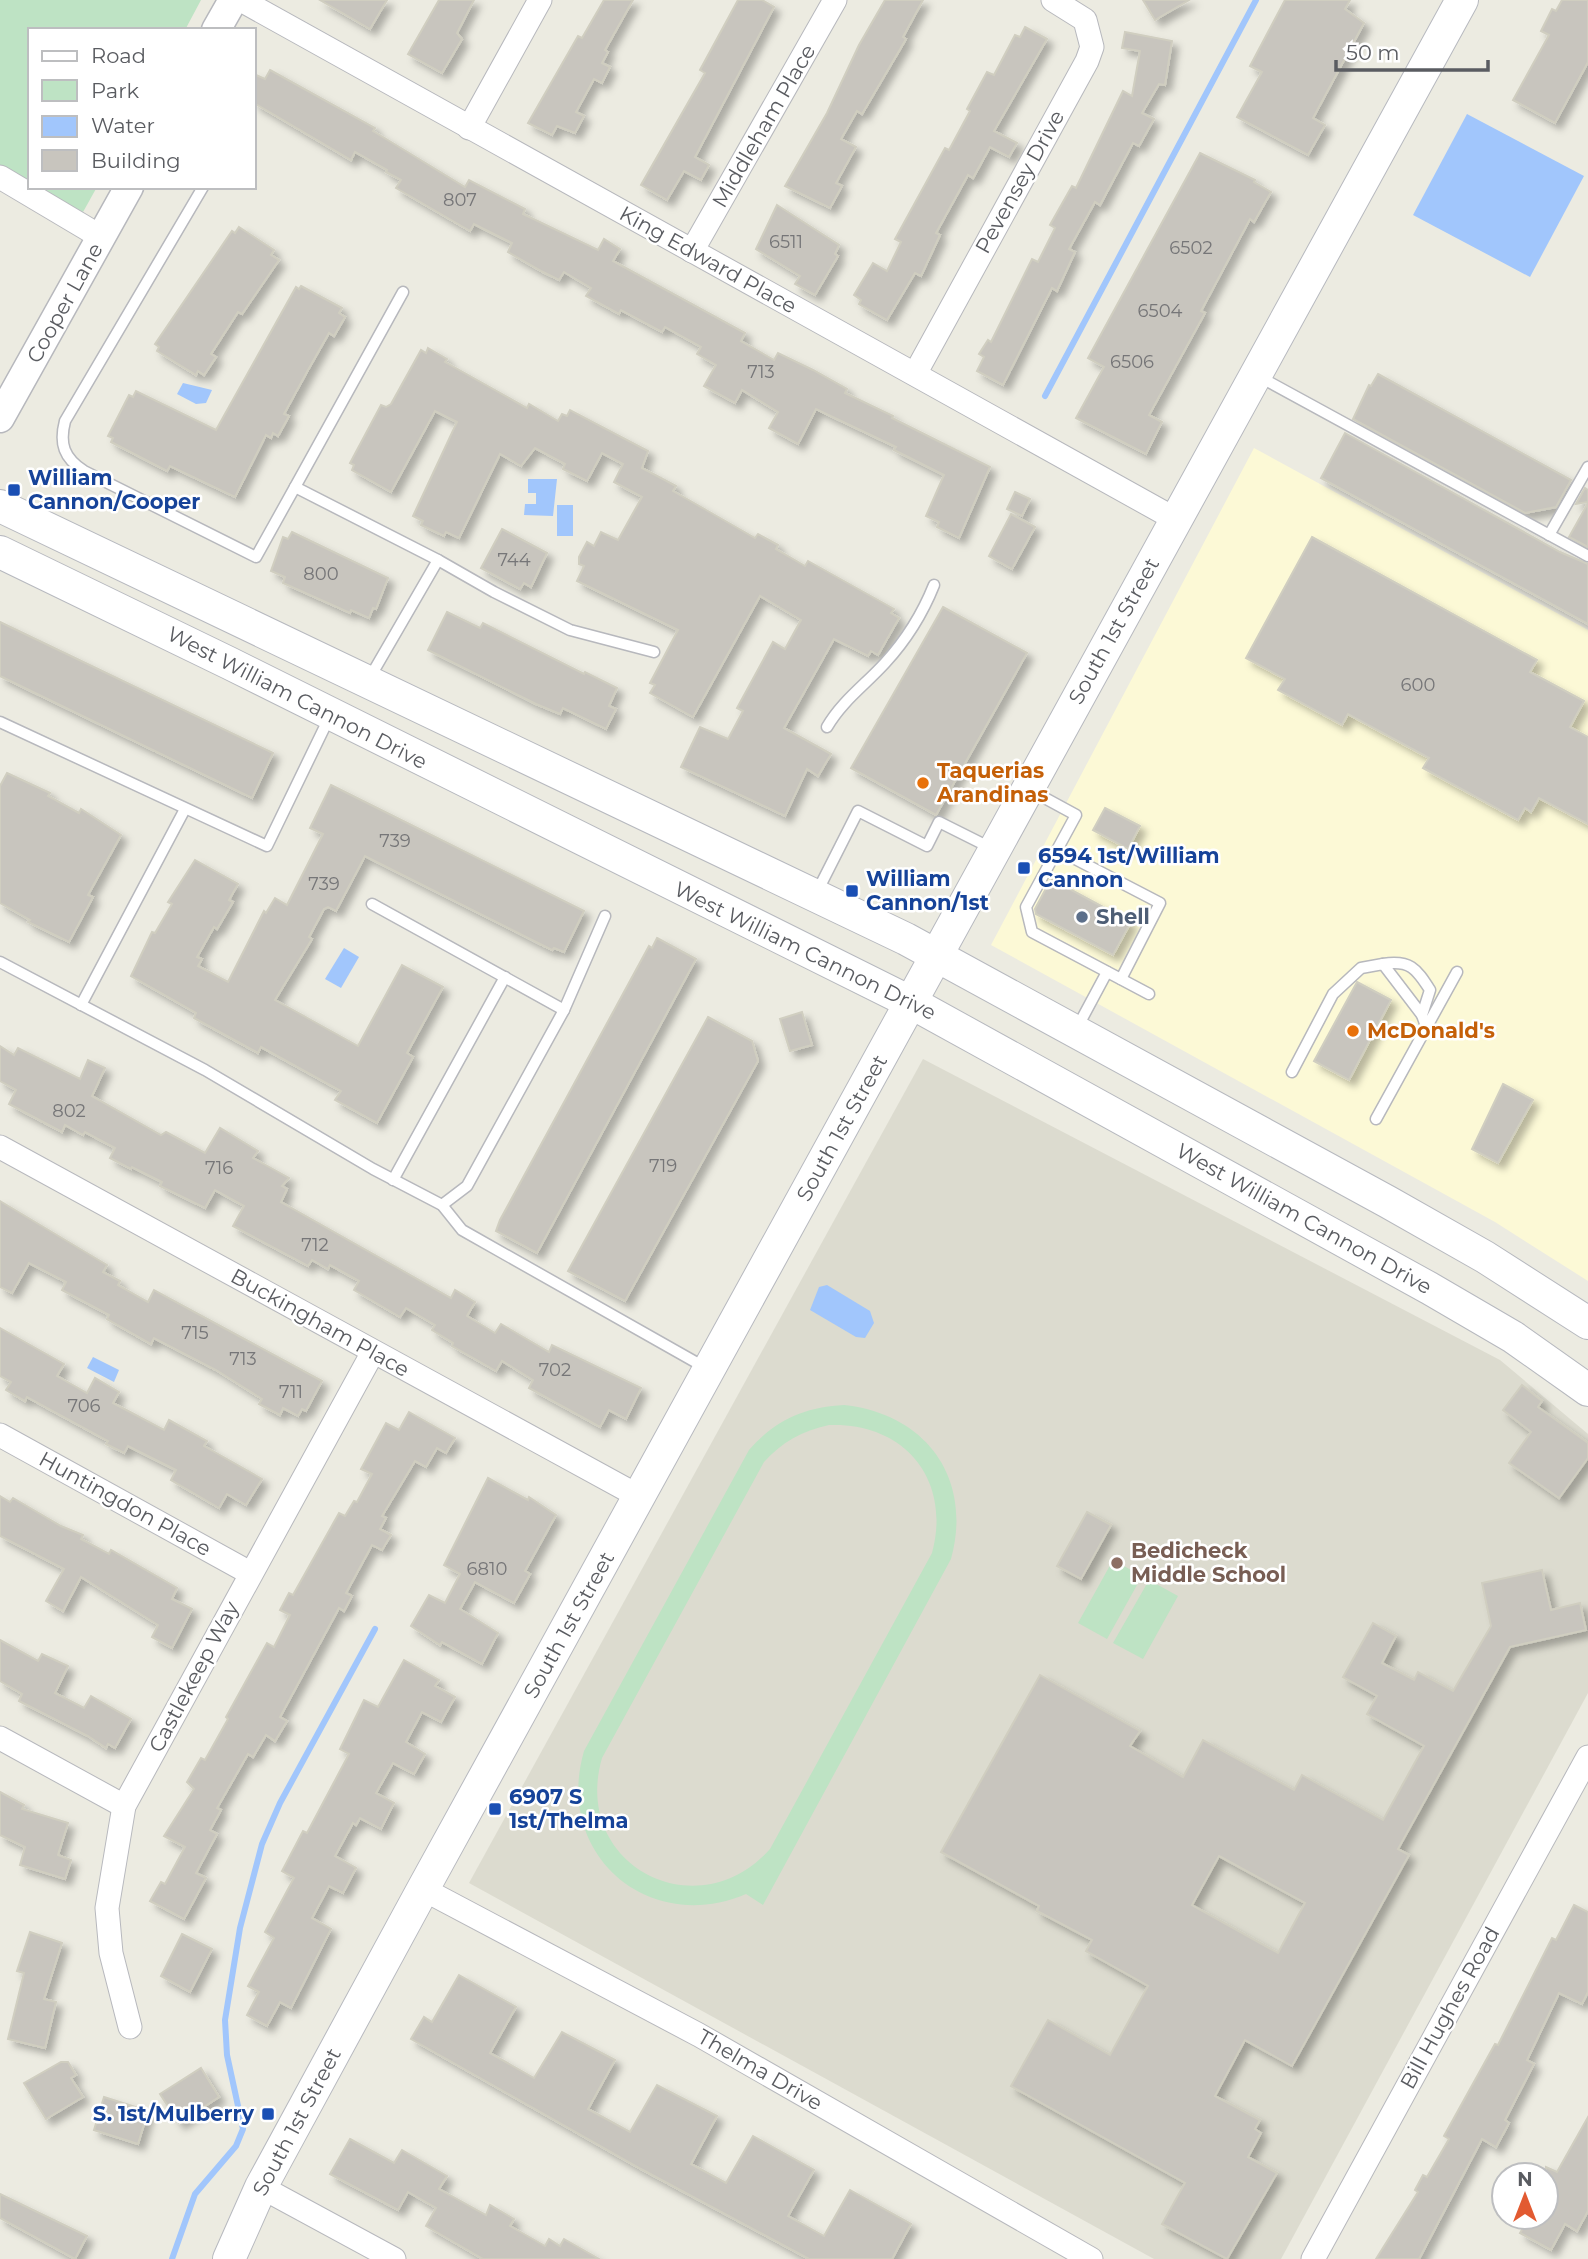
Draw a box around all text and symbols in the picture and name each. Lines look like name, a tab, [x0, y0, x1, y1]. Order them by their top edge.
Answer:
legend	[28, 28, 256, 189]
scale bar	[1336, 28, 1488, 72]
street label: Middleham Place	[707, 40, 820, 212]
text: 50 m	[1346, 40, 1400, 65]
text: Road	[91, 43, 146, 68]
text: Park	[91, 78, 139, 103]
street label: Pevensey Drive	[970, 106, 1069, 258]
text: Water	[91, 113, 155, 138]
text: Building	[91, 148, 181, 173]
house number: 807	[443, 189, 477, 211]
street label: King Edward Place	[615, 200, 801, 319]
house number: 6511	[769, 231, 803, 253]
house number: 6502	[1169, 237, 1213, 259]
street label: Cooper Lane	[21, 238, 108, 367]
house number: 6504	[1138, 300, 1183, 322]
house number: 6506	[1110, 351, 1154, 373]
house number: 713	[747, 361, 775, 383]
place label: William Cannon/Cooper	[28, 465, 200, 514]
marker: William Cannon/Cooper	[6, 482, 22, 498]
house number: 744	[497, 549, 531, 571]
street label: South 1st Street	[1063, 553, 1164, 708]
house number: 800	[303, 563, 339, 585]
street label: West William Cannon Drive	[163, 621, 431, 774]
house number: 600	[1401, 674, 1435, 696]
place label: Taquerias Arandinas	[936, 758, 1048, 807]
marker: Taquerias Arandinas	[915, 775, 931, 791]
house number: 739	[379, 830, 411, 852]
place label: 6594 1st/William Cannon	[1038, 843, 1220, 892]
marker: 6594 1st/William Cannon	[1016, 860, 1032, 876]
place label: William Cannon/1st	[866, 866, 989, 915]
house number: 739	[308, 873, 340, 895]
street label: West William Cannon Drive	[670, 876, 940, 1025]
marker: William Cannon/1st	[844, 883, 860, 899]
place label: Shell	[1096, 904, 1150, 929]
marker: Shell	[1074, 909, 1090, 925]
place label: McDonald's	[1367, 1018, 1495, 1043]
marker: McDonald's	[1345, 1023, 1361, 1039]
street label: South 1st Street	[791, 1050, 892, 1205]
house number: 802	[52, 1100, 86, 1122]
street label: West William Cannon Drive	[1172, 1138, 1436, 1299]
house number: 719	[649, 1155, 677, 1177]
house number: 716	[205, 1157, 233, 1179]
house number: 712	[301, 1234, 329, 1256]
street label: Buckingham Place	[227, 1263, 414, 1382]
house number: 715	[181, 1322, 209, 1344]
house number: 713	[229, 1348, 257, 1370]
house number: 702	[539, 1359, 571, 1381]
house number: 711	[279, 1381, 303, 1403]
house number: 706	[67, 1395, 101, 1417]
street label: Huntingdon Place	[35, 1446, 216, 1561]
place label: Bedicheck Middle School	[1131, 1538, 1286, 1587]
street label: South 1st Street	[518, 1547, 619, 1702]
marker: Bedicheck Middle School	[1109, 1555, 1125, 1571]
house number: 6810	[467, 1558, 507, 1580]
street label: Castlekeep Way	[143, 1597, 244, 1756]
place label: 6907 S 1st/Thelma	[509, 1784, 629, 1833]
marker: 6907 S 1st/Thelma	[487, 1801, 503, 1817]
street label: Bill Hughes Road	[1395, 1922, 1504, 2093]
street label: Thelma Drive	[693, 2024, 827, 2115]
street label: South 1st Street	[247, 2044, 346, 2200]
place label: S. 1st/Mulberry	[93, 2101, 254, 2126]
marker: S. 1st/Mulberry	[260, 2106, 276, 2122]
north arrow	[1490, 2161, 1560, 2231]
text: N	[1517, 2168, 1533, 2191]

